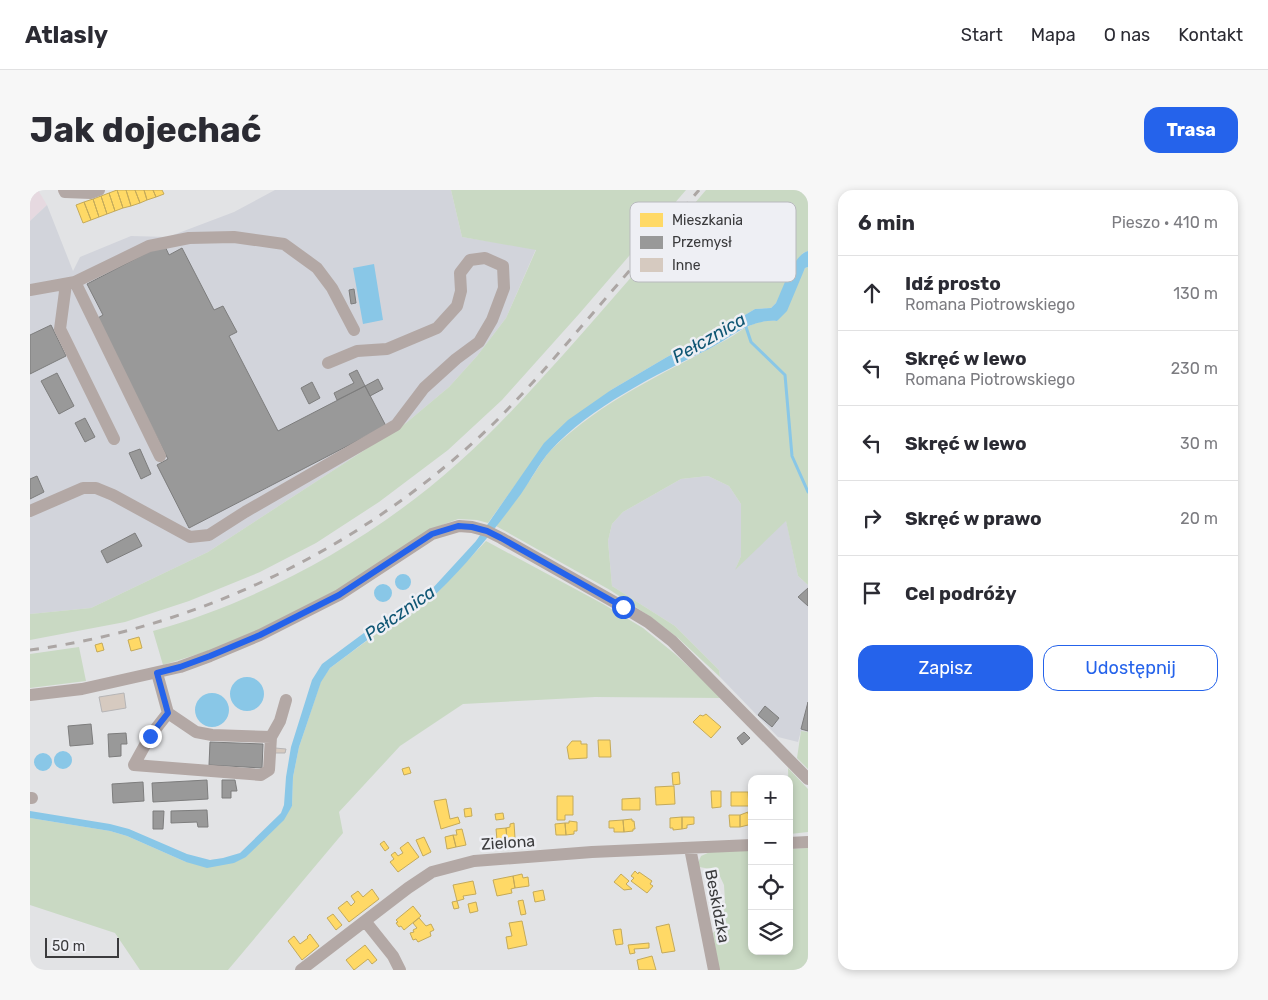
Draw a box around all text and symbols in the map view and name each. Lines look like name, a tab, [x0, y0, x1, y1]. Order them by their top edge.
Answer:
text: Atlasly	[25, 21, 108, 49]
text: Start	[961, 24, 1003, 46]
text: Mapa	[1031, 24, 1076, 46]
text: O nas	[1104, 24, 1150, 46]
text: Kontakt	[1178, 24, 1243, 46]
button: Trasa	[1144, 107, 1238, 153]
text: Jak dojechać	[30, 109, 261, 151]
legend	[630, 202, 796, 282]
text: 6 min	[858, 210, 915, 235]
text: Mieszkania	[672, 212, 743, 229]
text: Pieszo · 410 m	[1112, 213, 1218, 232]
text: Przemysł	[672, 234, 732, 251]
text: Inne	[672, 257, 701, 274]
text: Idź prosto	[905, 272, 1001, 295]
icon: ahead	[858, 279, 886, 307]
text: 130 m	[1173, 284, 1218, 303]
text: Romana Piotrowskiego	[905, 295, 1075, 314]
water label: Pełcznica	[668, 308, 750, 368]
text: Skręć w lewo	[905, 347, 1027, 370]
icon: left	[858, 354, 886, 382]
text: 230 m	[1171, 359, 1218, 378]
text: Romana Piotrowskiego	[905, 370, 1075, 389]
icon: left	[858, 429, 886, 457]
text: Skręć w lewo	[905, 432, 1027, 455]
text: 30 m	[1180, 434, 1218, 453]
icon: right	[858, 504, 886, 532]
text: Skręć w prawo	[905, 507, 1042, 530]
text: 20 m	[1180, 509, 1218, 528]
icon: arrive	[858, 579, 886, 607]
water label: Pełcznica	[360, 580, 440, 645]
text: Cel podróży	[905, 582, 1017, 605]
route start	[612, 596, 635, 619]
button: Zapisz	[858, 645, 1033, 691]
button: Udostępnij	[1043, 645, 1218, 691]
route end	[139, 725, 162, 748]
map controls	[748, 775, 793, 955]
button: +	[748, 775, 793, 820]
button: −	[748, 820, 793, 865]
street label: Zielona	[480, 831, 536, 854]
button: locate	[748, 865, 793, 910]
street label: Beskidzka	[701, 868, 734, 944]
button: layers	[748, 910, 793, 955]
scale bar	[45, 935, 119, 958]
text: 50 m	[52, 938, 85, 955]

